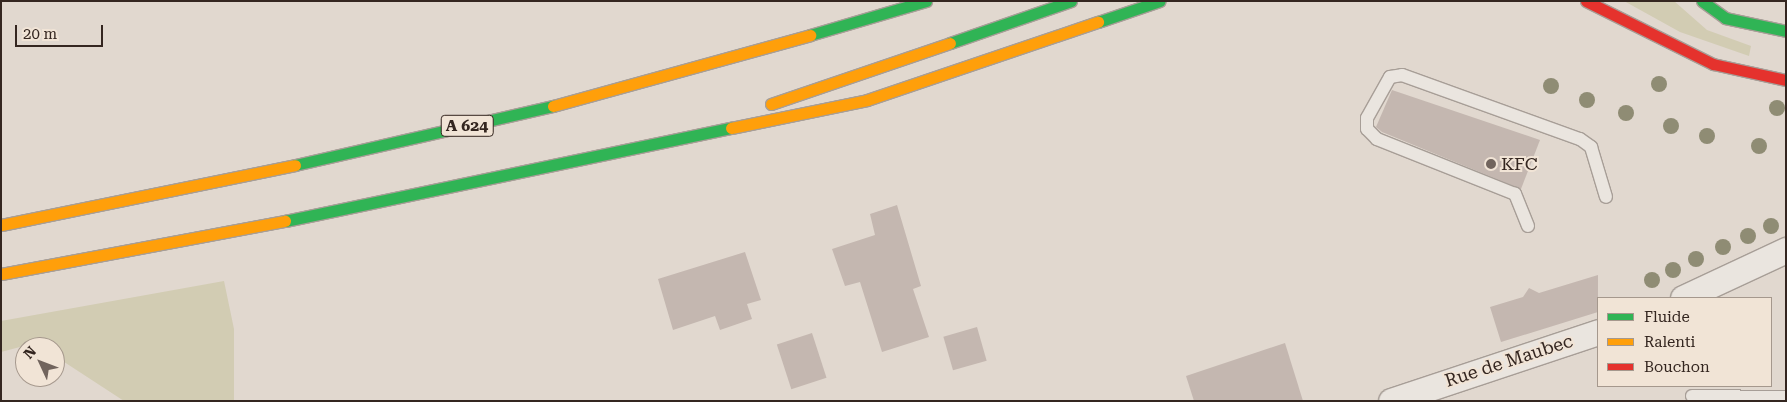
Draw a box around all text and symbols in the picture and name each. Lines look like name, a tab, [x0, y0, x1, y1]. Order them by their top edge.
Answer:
scale bar	[18, 15, 105, 47]
text: 20 m	[23, 25, 57, 43]
road number: A 624	[440, 112, 494, 140]
place label: KFC	[1501, 153, 1538, 175]
marker: KFC	[1485, 158, 1497, 170]
legend	[1597, 297, 1772, 387]
text: Fluide	[1644, 308, 1690, 326]
street label: Rue de Maubec	[1442, 330, 1576, 392]
text: Ralenti	[1644, 333, 1695, 351]
north arrow	[15, 337, 65, 387]
text: N	[20, 343, 39, 362]
text: Bouchon	[1644, 358, 1710, 376]

